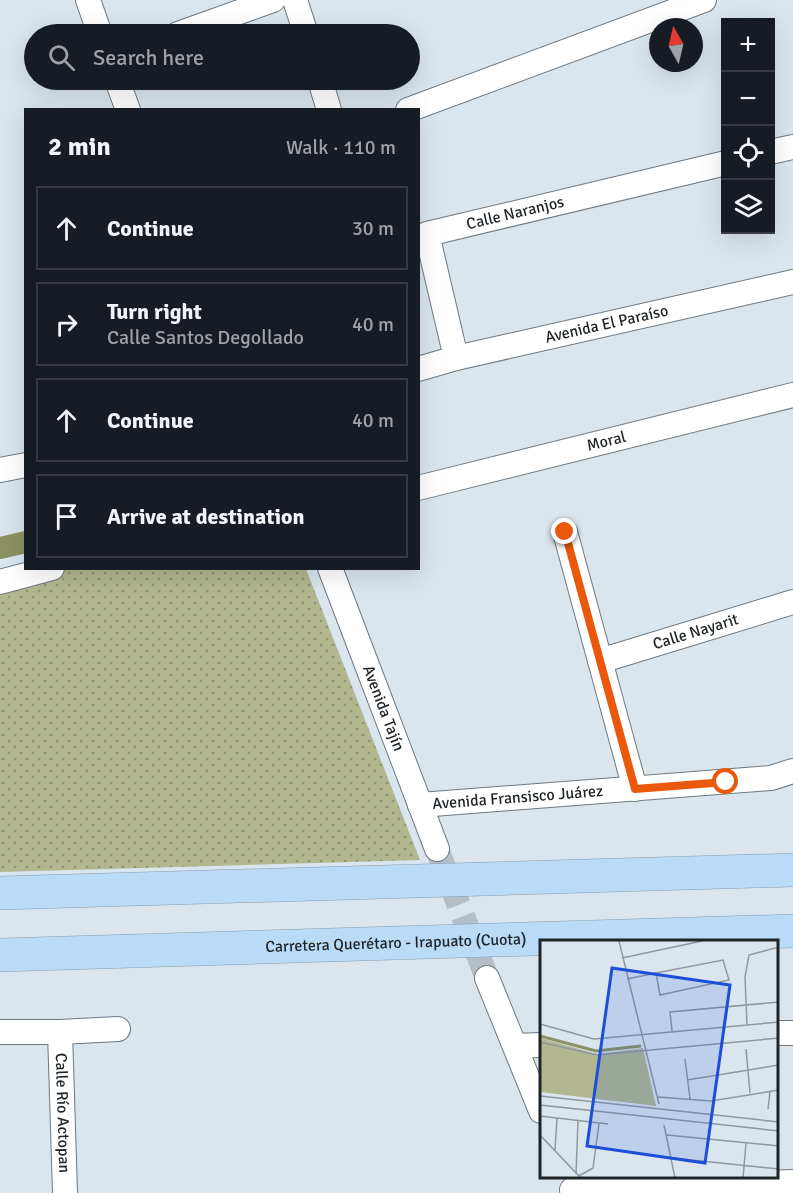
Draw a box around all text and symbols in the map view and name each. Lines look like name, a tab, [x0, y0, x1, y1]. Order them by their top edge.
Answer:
north arrow	[649, 18, 703, 72]
map controls	[721, 18, 775, 234]
button: +	[721, 18, 775, 72]
search box	[24, 24, 420, 90]
icon: search	[45, 41, 78, 74]
text: Search here	[93, 44, 204, 71]
button: −	[721, 72, 775, 126]
button: locate	[721, 126, 775, 180]
text: 2 min	[48, 131, 111, 163]
text: Walk · 110 m	[286, 135, 396, 160]
button: layers	[721, 180, 775, 234]
street label: Calle Naranjos	[464, 192, 566, 234]
icon: ahead	[50, 212, 83, 245]
text: Continue	[107, 215, 194, 242]
text: 30 m	[352, 216, 394, 241]
text: Turn right	[107, 298, 202, 325]
street label: Avenida El Paraíso	[543, 300, 670, 348]
icon: right	[50, 308, 83, 341]
text: 40 m	[352, 312, 394, 337]
text: Calle Santos Degollado	[107, 325, 304, 350]
icon: ahead	[50, 404, 83, 437]
text: Continue	[107, 407, 194, 434]
text: 40 m	[352, 408, 394, 433]
street label: Moral	[585, 427, 628, 456]
icon: arrive	[50, 500, 83, 533]
text: Arrive at destination	[107, 503, 304, 530]
route end	[551, 518, 577, 544]
street label: Calle Nayarit	[650, 609, 741, 654]
street label: Avenida Tajín	[358, 662, 409, 754]
route start	[712, 768, 738, 794]
street label: Avenida Fransisco Juárez	[432, 781, 604, 814]
street label: Carretera Querétaro - Irapuato (Cuota)	[265, 929, 527, 957]
inset map	[540, 940, 778, 1178]
street label: Calle Río Actopan	[51, 1052, 74, 1173]

